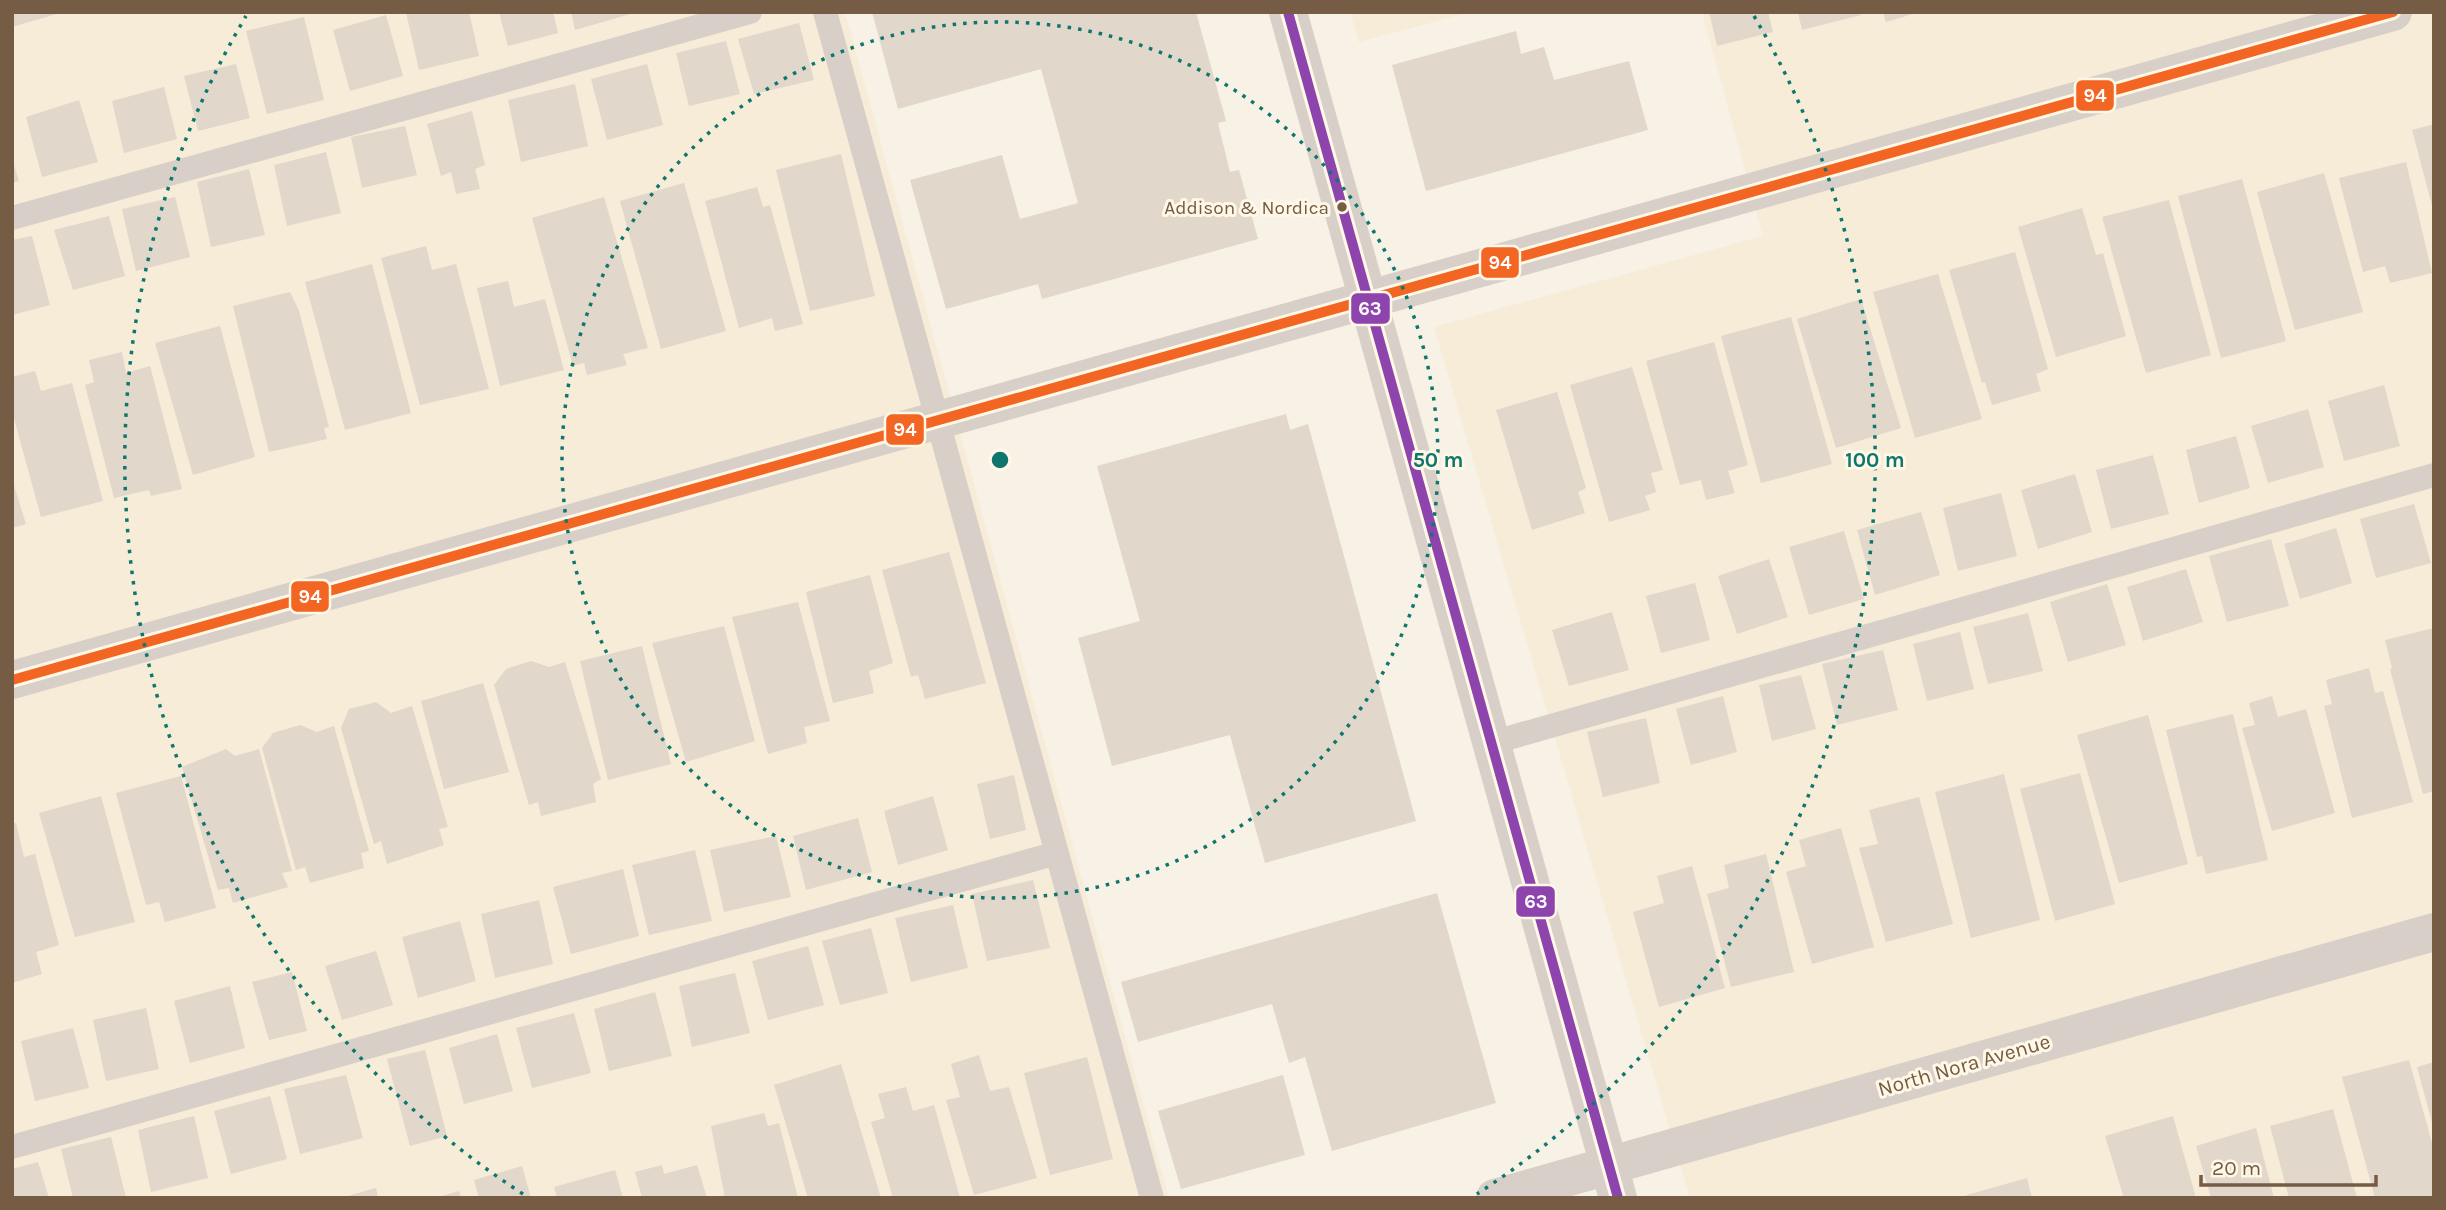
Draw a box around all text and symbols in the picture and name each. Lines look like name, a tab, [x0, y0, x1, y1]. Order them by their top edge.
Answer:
line badge: 94	[2075, 79, 2115, 112]
text: 94	[2084, 85, 2107, 107]
place label: Addison & Nordica	[1164, 197, 1329, 219]
marker: Addison & Nordica	[1335, 200, 1349, 214]
line badge: 94	[1480, 246, 1520, 279]
text: 94	[1489, 252, 1512, 274]
line badge: 63	[1350, 292, 1391, 325]
text: 63	[1358, 298, 1382, 320]
line badge: 94	[885, 413, 925, 446]
text: 94	[894, 419, 917, 441]
centre of rings	[988, 448, 1012, 472]
text: 50 m	[1413, 448, 1463, 472]
text: 100 m	[1845, 448, 1905, 472]
line badge: 94	[290, 580, 330, 613]
text: 94	[299, 586, 322, 608]
line badge: 63	[1515, 885, 1556, 918]
text: 63	[1524, 891, 1548, 913]
street label: North Nora Avenue	[1875, 1029, 2053, 1101]
scale bar	[2201, 1144, 2376, 1188]
text: 20 m	[2212, 1156, 2261, 1180]

